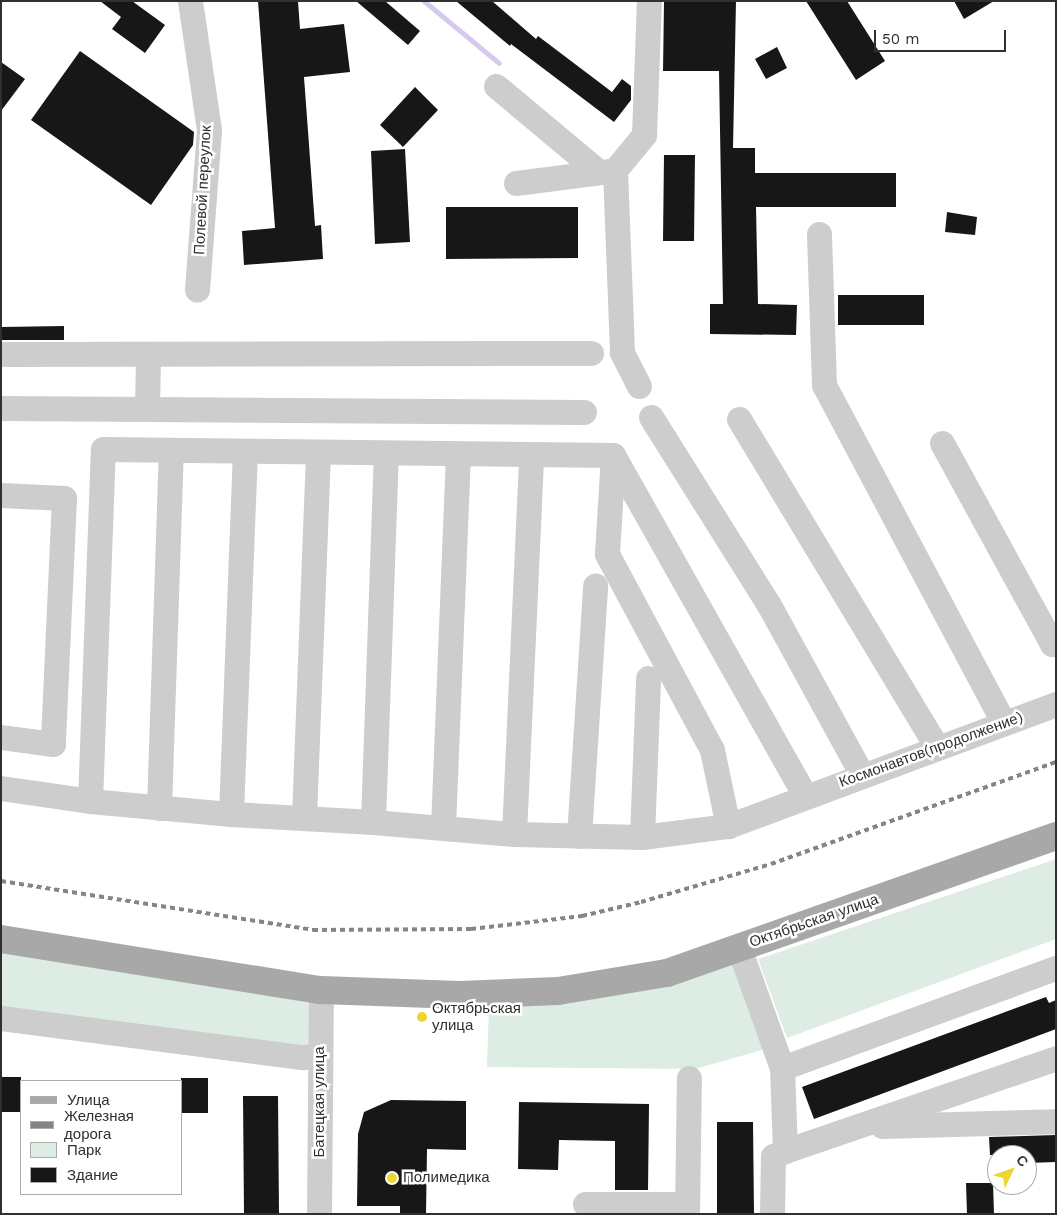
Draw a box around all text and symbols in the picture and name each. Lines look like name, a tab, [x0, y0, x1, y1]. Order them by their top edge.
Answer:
scale bar	[877, 20, 1010, 52]
text: 50 m	[882, 30, 919, 48]
street label: Полевой переулок	[191, 125, 215, 255]
street label: Космонавтов(продолжение)	[837, 708, 1025, 792]
street label: Октябрьская улица	[747, 890, 881, 952]
place label: Октябрьская улица	[432, 999, 521, 1034]
marker: Октябрьская улица	[416, 1011, 428, 1023]
street label: Батецкая улица	[311, 1046, 329, 1158]
legend	[20, 1080, 182, 1195]
text: Улица	[67, 1091, 110, 1109]
text: Железная дорога	[64, 1107, 134, 1143]
text: Парк	[67, 1141, 101, 1159]
north arrow	[987, 1145, 1037, 1195]
text: С	[1013, 1152, 1032, 1170]
text: Здание	[67, 1166, 118, 1184]
place label: Полимедика	[403, 1169, 490, 1187]
marker: Полимедика	[385, 1171, 399, 1185]

